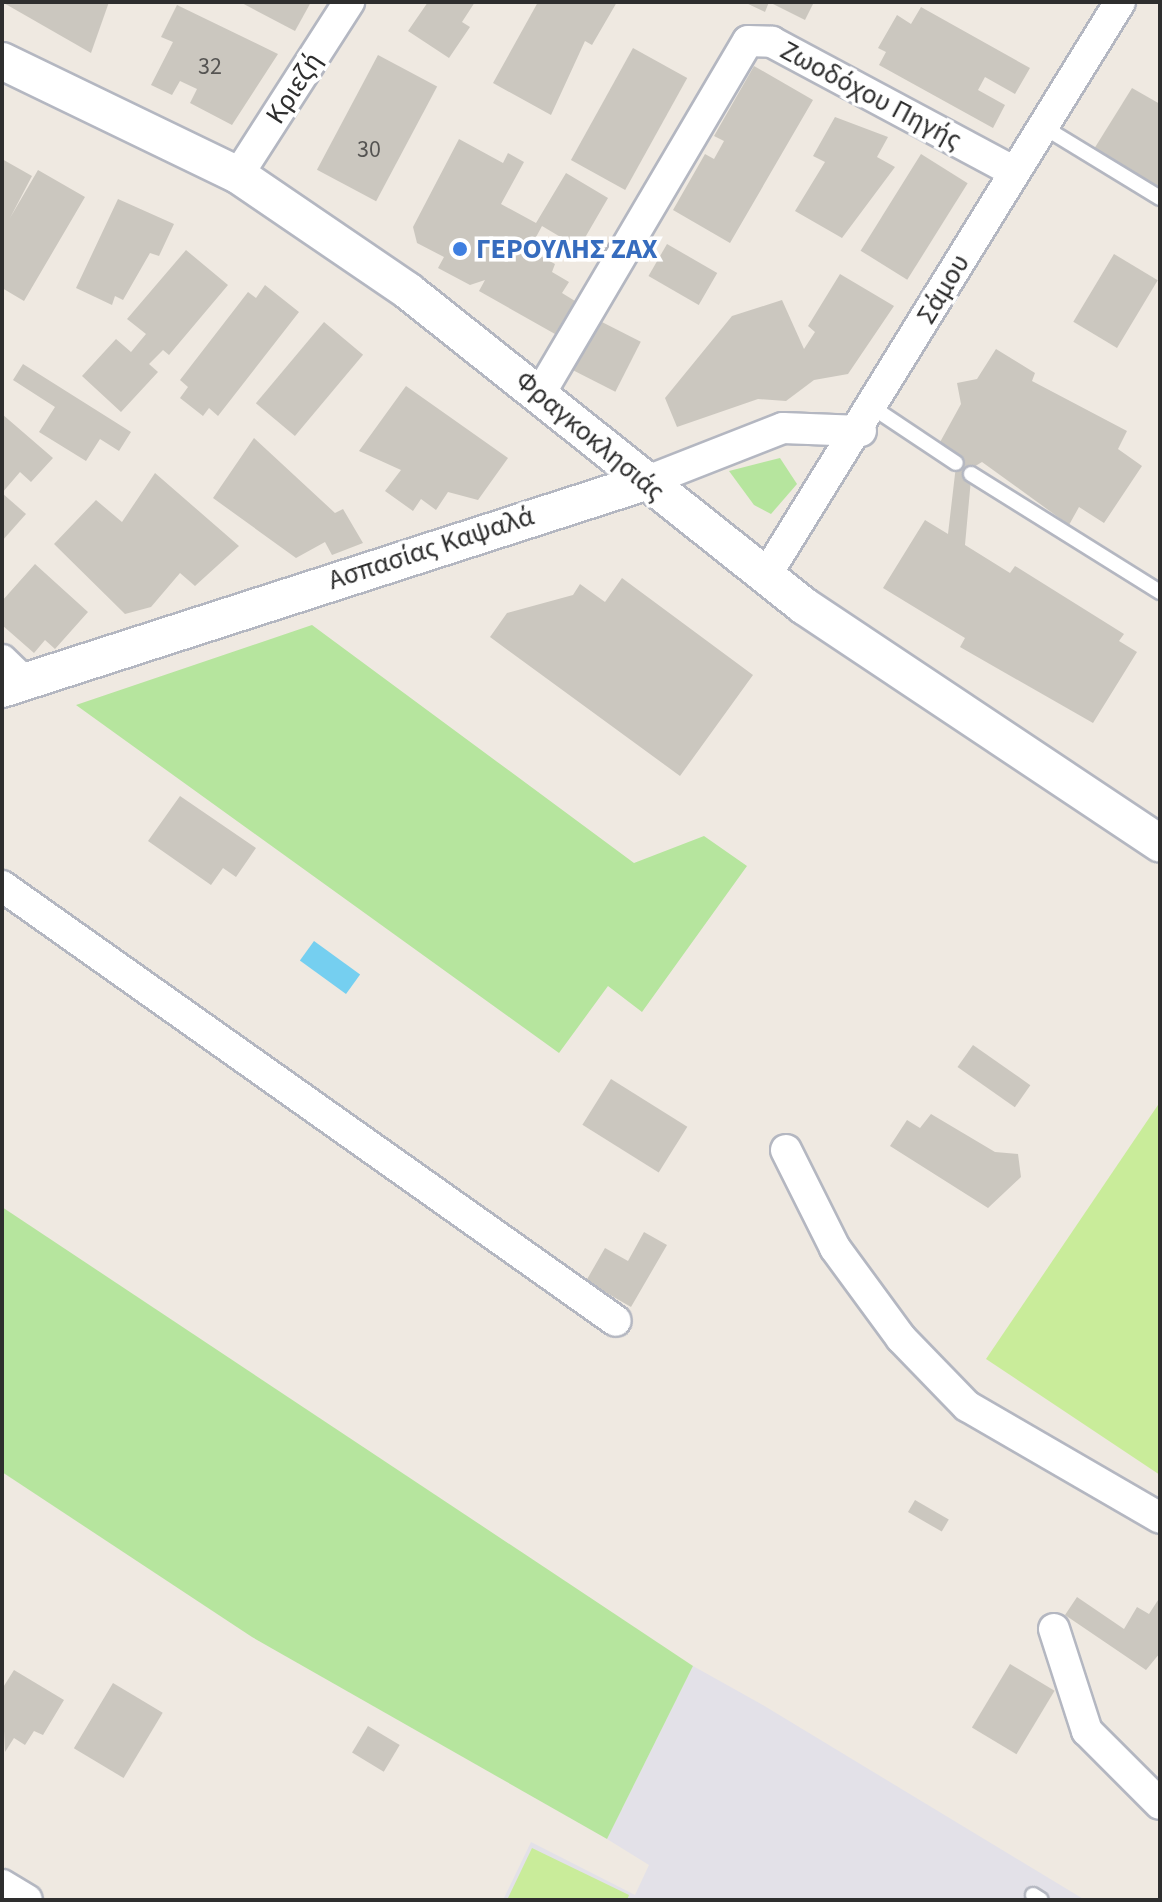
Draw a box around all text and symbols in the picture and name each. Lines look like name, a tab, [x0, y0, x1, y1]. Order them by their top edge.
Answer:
street label: Ζωοδόχου Πηγής	[775, 33, 967, 157]
street label: Κριεζή	[259, 46, 329, 130]
house number: 32	[198, 53, 222, 81]
house number: 30	[357, 136, 381, 164]
place label: ΓΕΡΟΥΛΗΣ ΖΑΧ	[476, 232, 658, 266]
marker: ΓΕΡΟΥΛΗΣ ΖΑΧ	[451, 240, 469, 258]
street label: Σάμου	[909, 248, 977, 330]
street label: Φραγκοκλησιάς	[508, 364, 672, 508]
street label: Ασπασίας Καψαλά	[324, 499, 538, 597]

